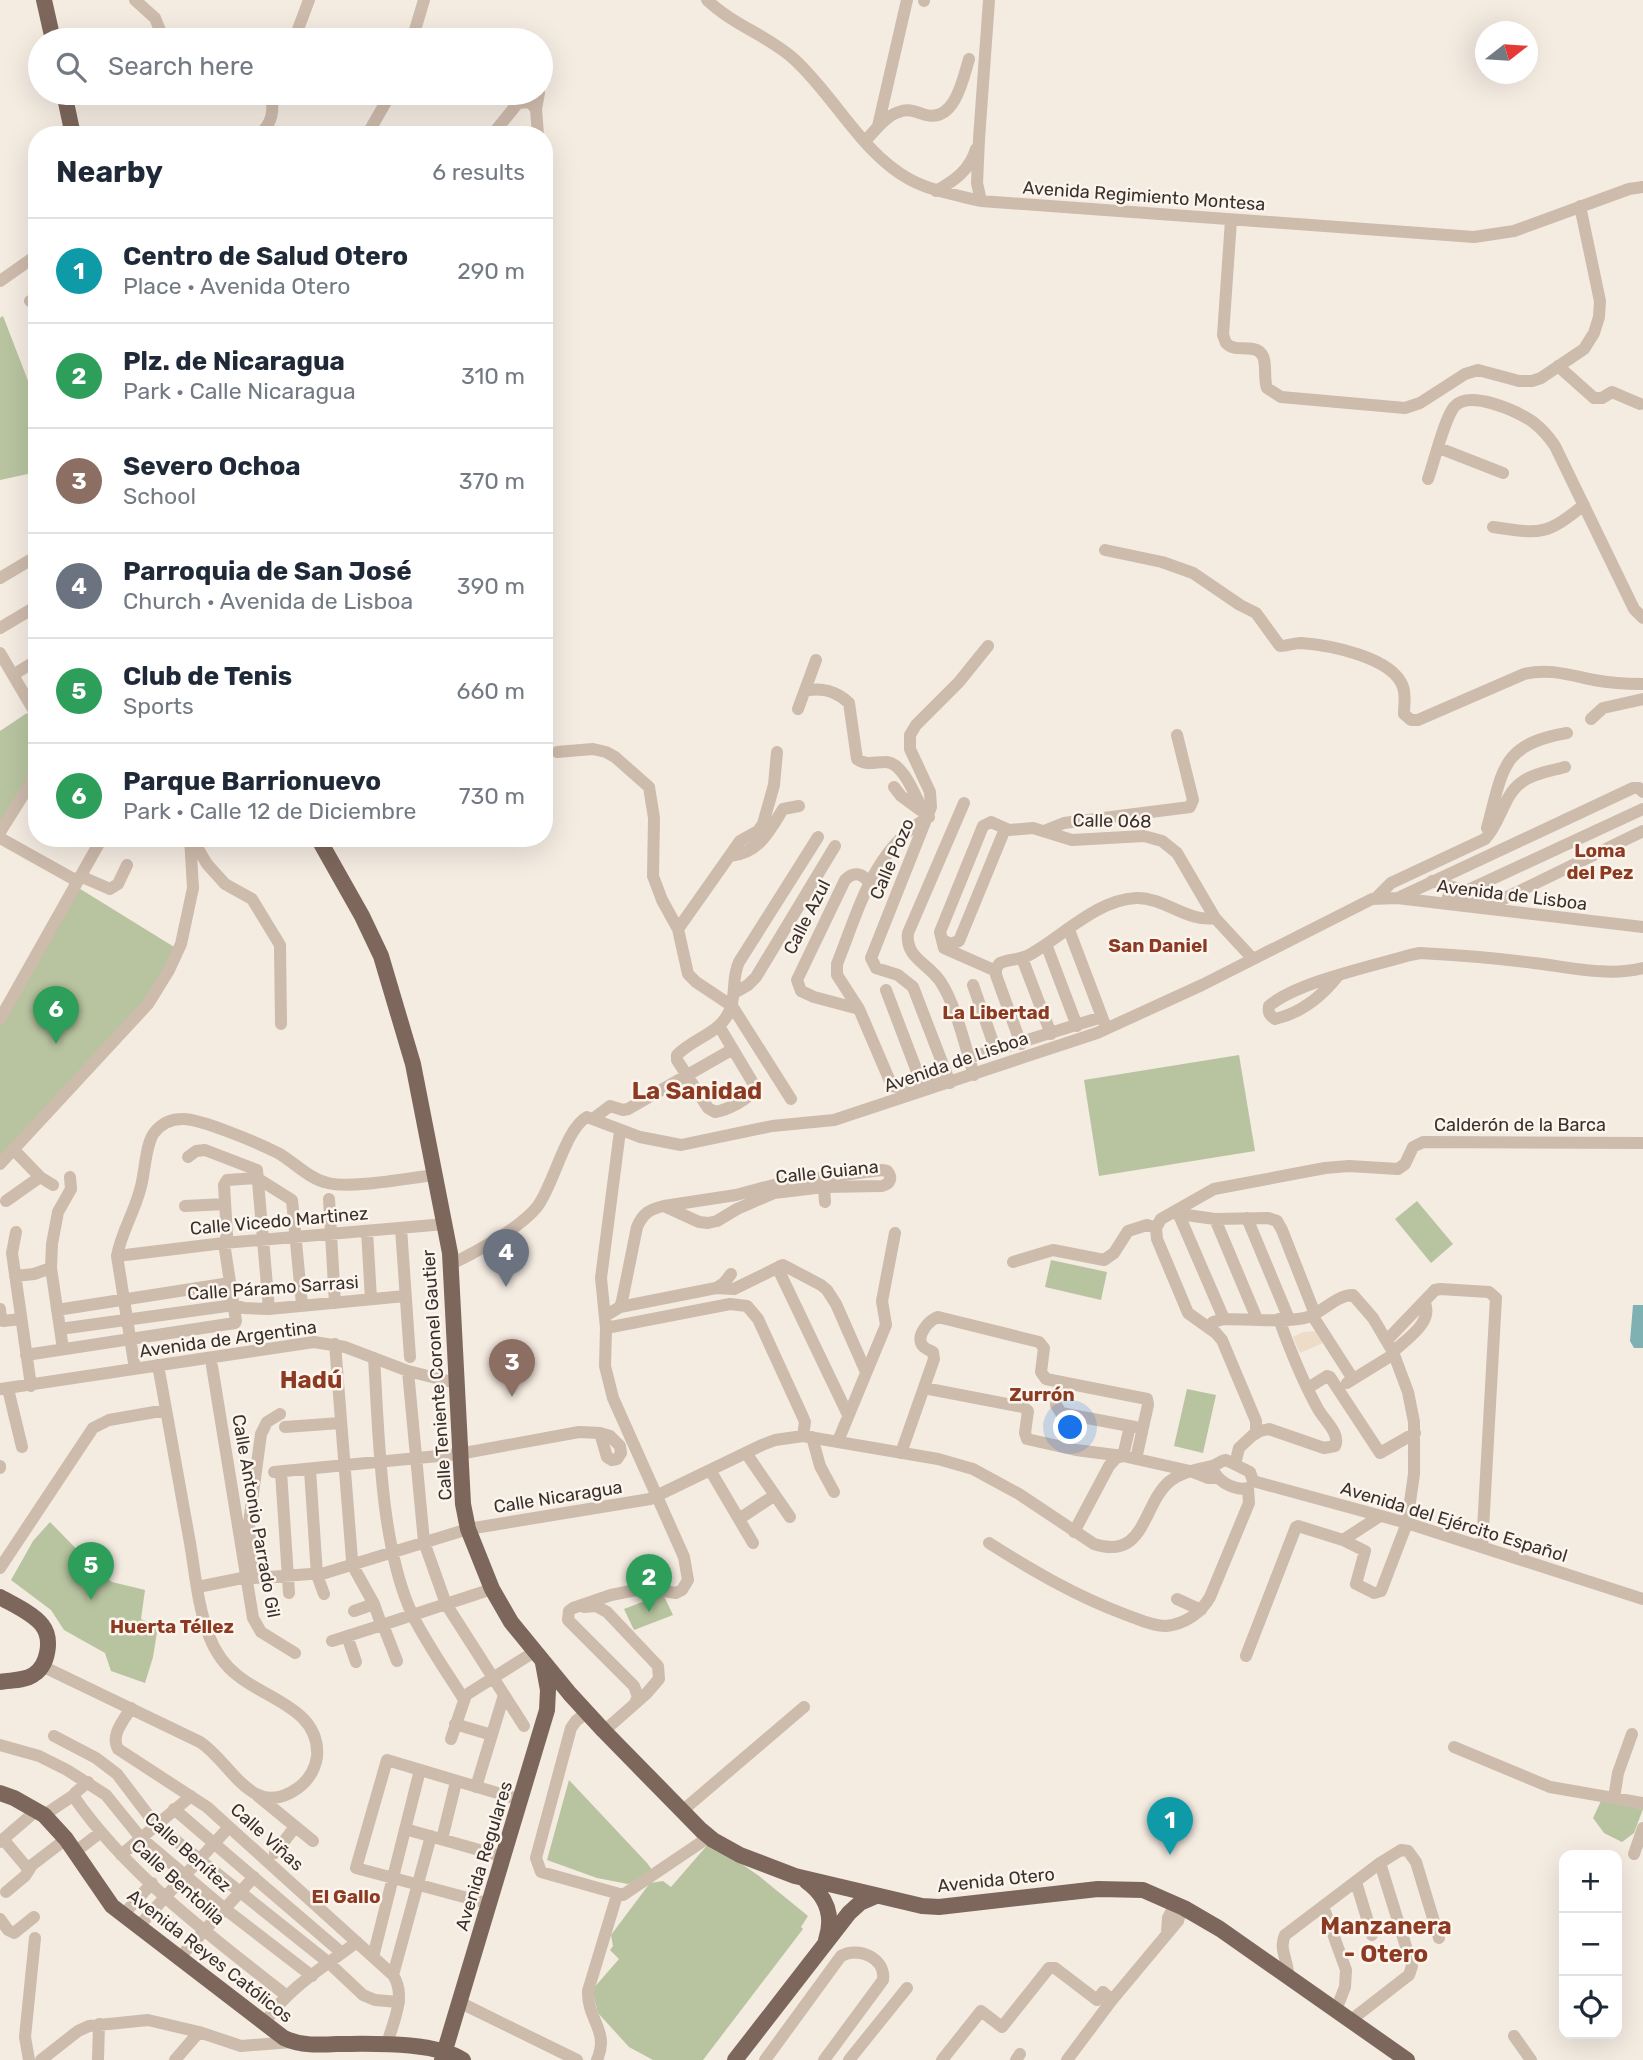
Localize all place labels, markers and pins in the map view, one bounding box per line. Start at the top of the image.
pin: 6 [33,986,79,1044]
pin: 4 [483,1229,529,1287]
pin: 3 [489,1339,535,1397]
pin: 5 [68,1542,114,1600]
pin: 2 [626,1554,672,1612]
pin: 1 [1147,1797,1193,1855]

